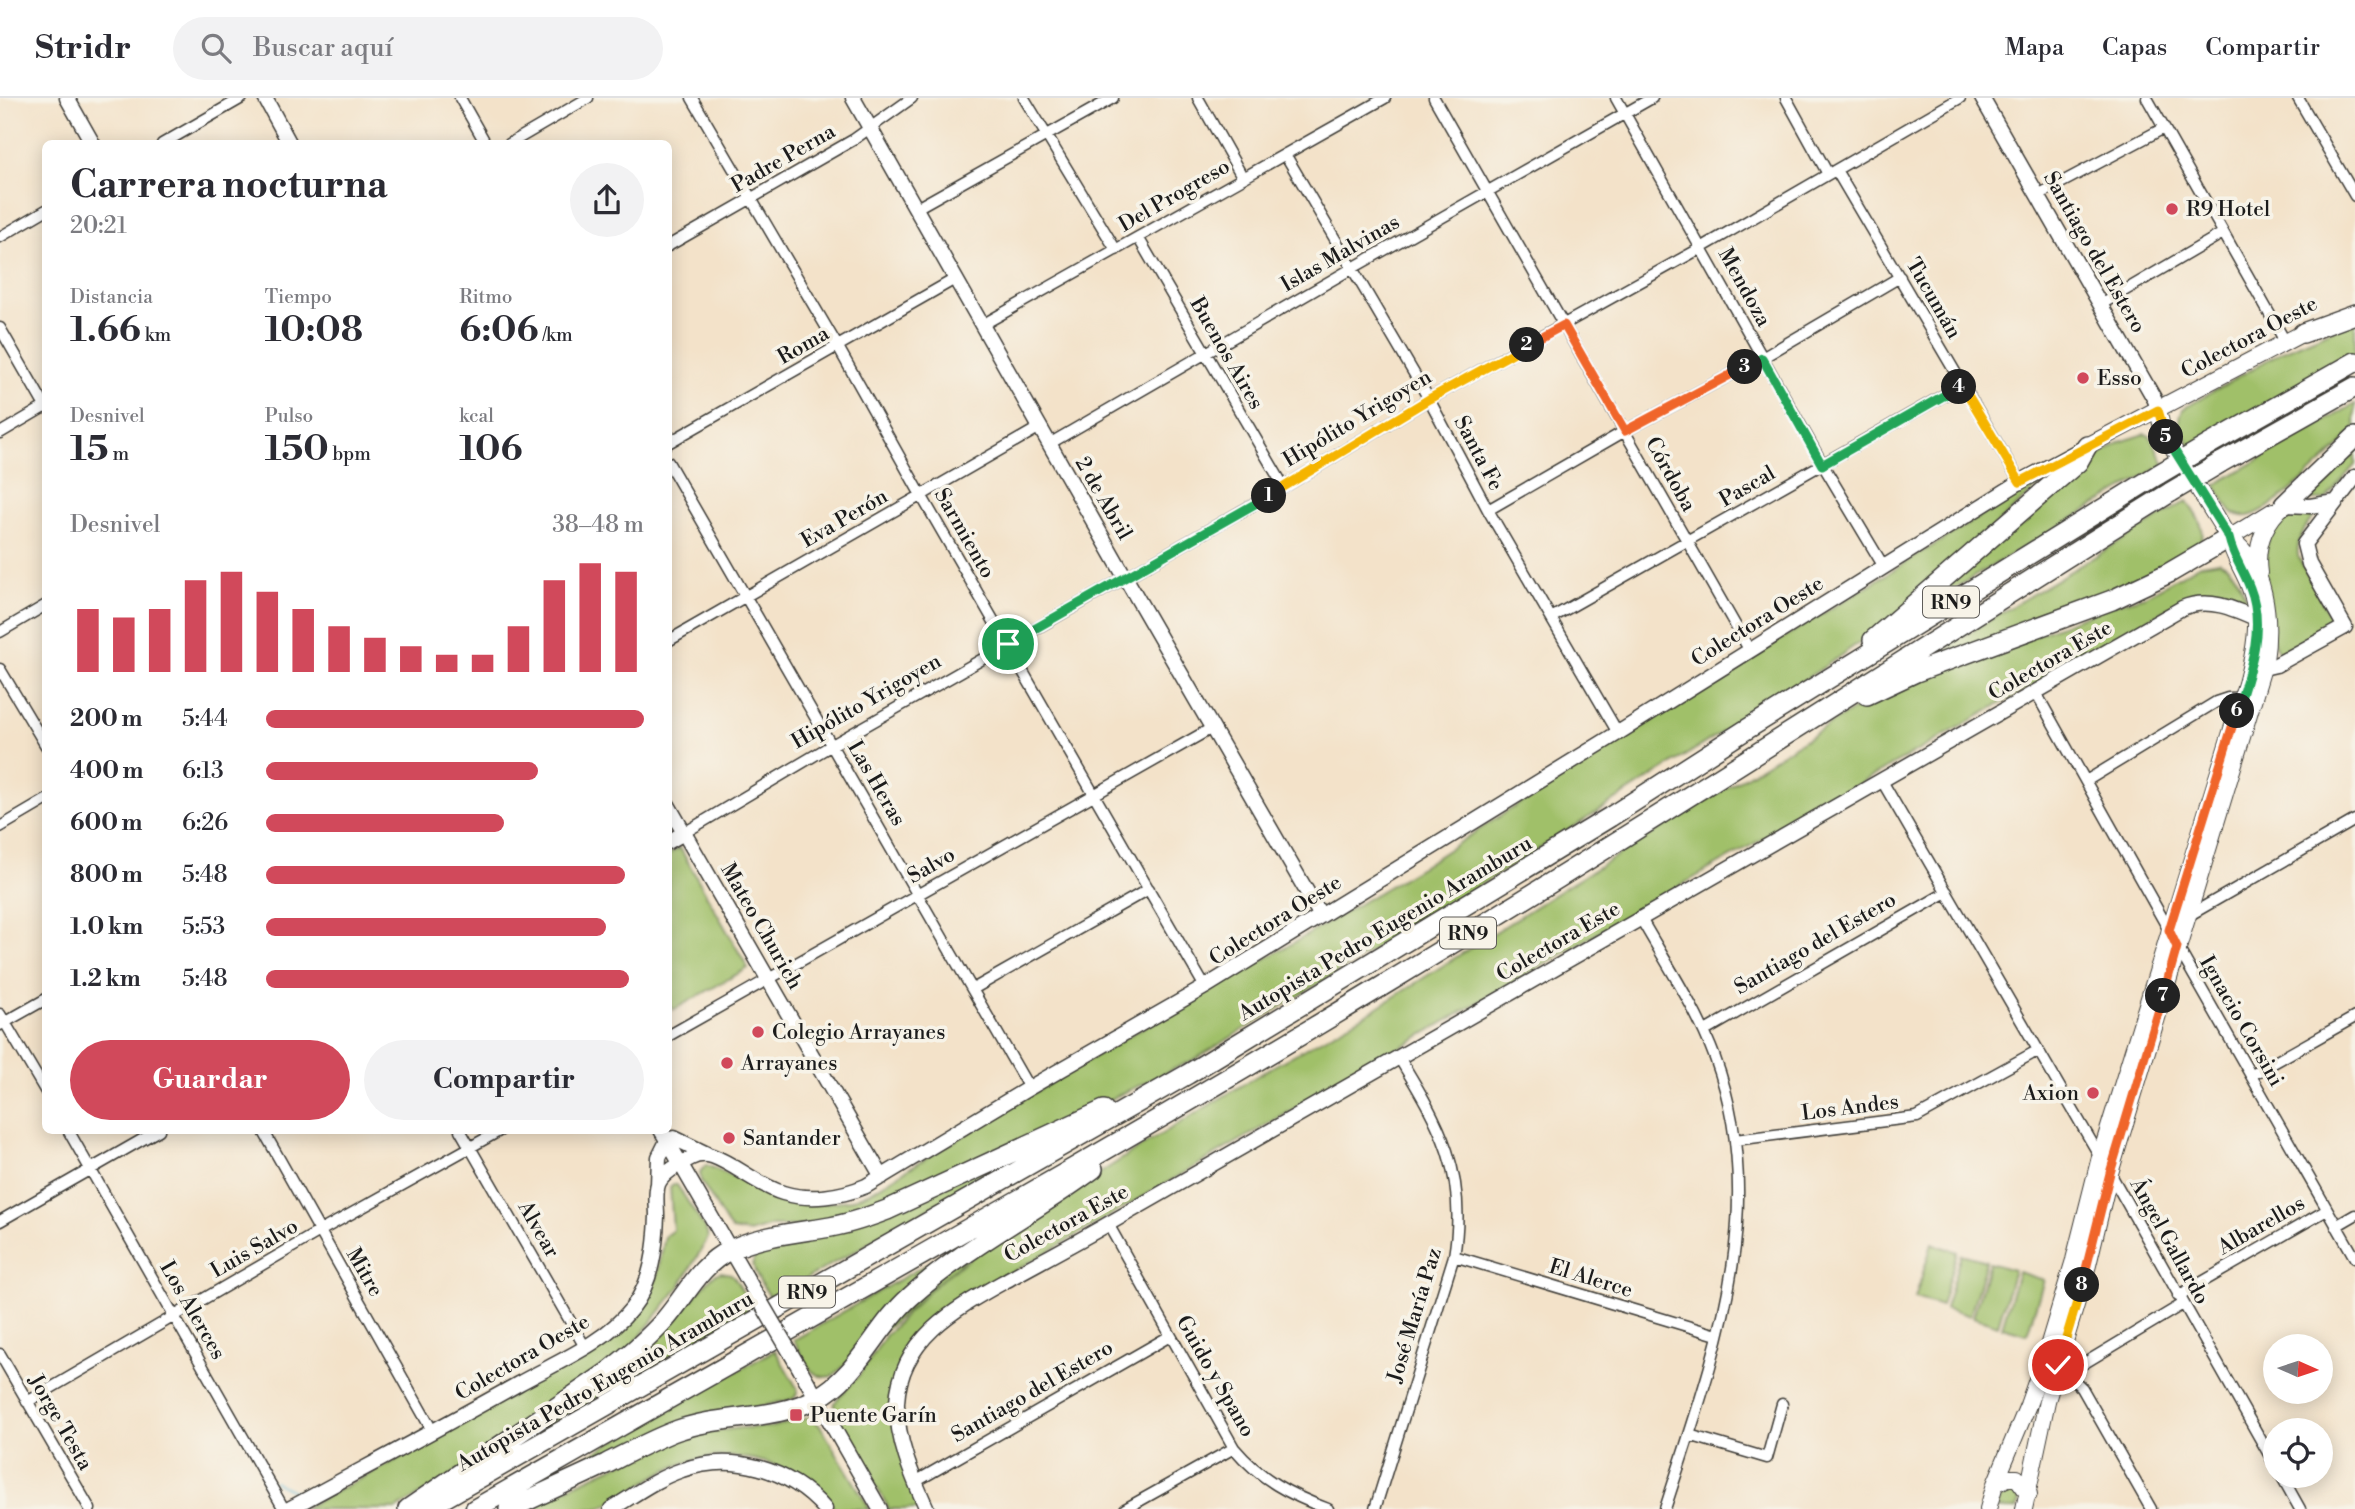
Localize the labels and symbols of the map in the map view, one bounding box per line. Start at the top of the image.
street label: Padre Perna [727,118,840,199]
street label: Del Progreso [1114,154,1235,238]
street label: Santiago del Estero [2037,167,2151,338]
place label: R9 Hotel [2186,197,2270,223]
marker: R9 Hotel [2164,201,2180,217]
street label: Islas Malvinas [1276,209,1405,298]
street label: Mendoza [1712,244,1777,332]
street label: Tucumán [1900,253,1967,344]
street label: Colectora Oeste [2177,291,2322,385]
street label: Buenos Aires [1183,292,1269,414]
street label: Roma [773,321,834,371]
pin: 2 [1510,328,1544,362]
pin: 3 [1728,350,1762,384]
street label: Hipólito Yrigoyen [1279,364,1437,473]
place label: Esso [2097,366,2142,392]
pin: 4 [1941,370,1976,404]
marker: Esso [2075,370,2091,386]
street label: Santa Fe [1448,412,1509,495]
pin: 5 [2148,420,2184,454]
street label: Córdoba [1639,433,1701,517]
street label: 2 de Abril [1069,452,1137,545]
street label: Pascal [1715,460,1780,513]
pin: 1 [1252,478,1286,514]
street label: Eva Perón [796,483,893,554]
street label: Sarmiento [928,484,1000,583]
street label: Colectora Oeste [1687,571,1828,673]
road number: RN9 [1923,587,1979,618]
pin [978,614,1038,674]
street label: Colectora Este [1984,615,2117,707]
street label: Hipólito Yrigoyen [787,648,946,755]
pin: 6 [2220,694,2254,728]
street label: Las Heras [841,736,911,831]
street label: Autopista Pedro Eugenio Aramburu [1233,831,1537,1028]
street label: Salvo [903,842,960,890]
street label: Mateo Churich [715,859,808,995]
street label: Colectora Oeste [1205,870,1346,972]
street label: Santiago del Estero [1730,887,1901,1001]
street label: Colectora Este [1492,896,1625,988]
road number: RN9 [1440,918,1496,948]
street label: Ignacio Corsini [2193,952,2289,1091]
pin: 7 [2146,978,2180,1014]
place label: Colegio Arrayanes [772,1020,945,1046]
marker: Colegio Arrayanes [750,1024,766,1040]
place label: Arrayanes [740,1051,837,1077]
marker: Arrayanes [719,1055,735,1071]
place label: Axion [2022,1081,2079,1107]
marker: Axion [2085,1085,2101,1101]
street label: Los Andes [1800,1089,1900,1127]
place label: Santander [743,1126,841,1152]
marker: Santander [721,1130,737,1146]
street label: Ángel Gallardo [2123,1172,2216,1309]
street label: Colectora Este [1000,1179,1133,1269]
street label: Albarellos [2212,1191,2310,1262]
street label: Alvear [511,1196,565,1263]
street label: Luis Salvo [206,1213,303,1284]
street label: Mitre [340,1243,388,1302]
street label: José María Paz [1382,1245,1448,1387]
street label: El Alerce [1546,1254,1636,1304]
street label: Los Alerces [153,1257,231,1364]
pin: 8 [2064,1268,2100,1302]
road number: RN9 [779,1276,835,1308]
street label: Autopista Pedro Eugenio Aramburu [452,1286,758,1478]
street label: Colectora Oeste [451,1309,594,1407]
street label: Guido y Spano [1170,1311,1260,1442]
north arrow [2263,1334,2333,1404]
street label: Santiago del Estero [947,1335,1118,1449]
pin [2028,1335,2088,1395]
street label: Jorge Testa [22,1369,98,1475]
place label: Puente Garín [810,1403,937,1429]
marker: Puente Garín [788,1407,804,1423]

